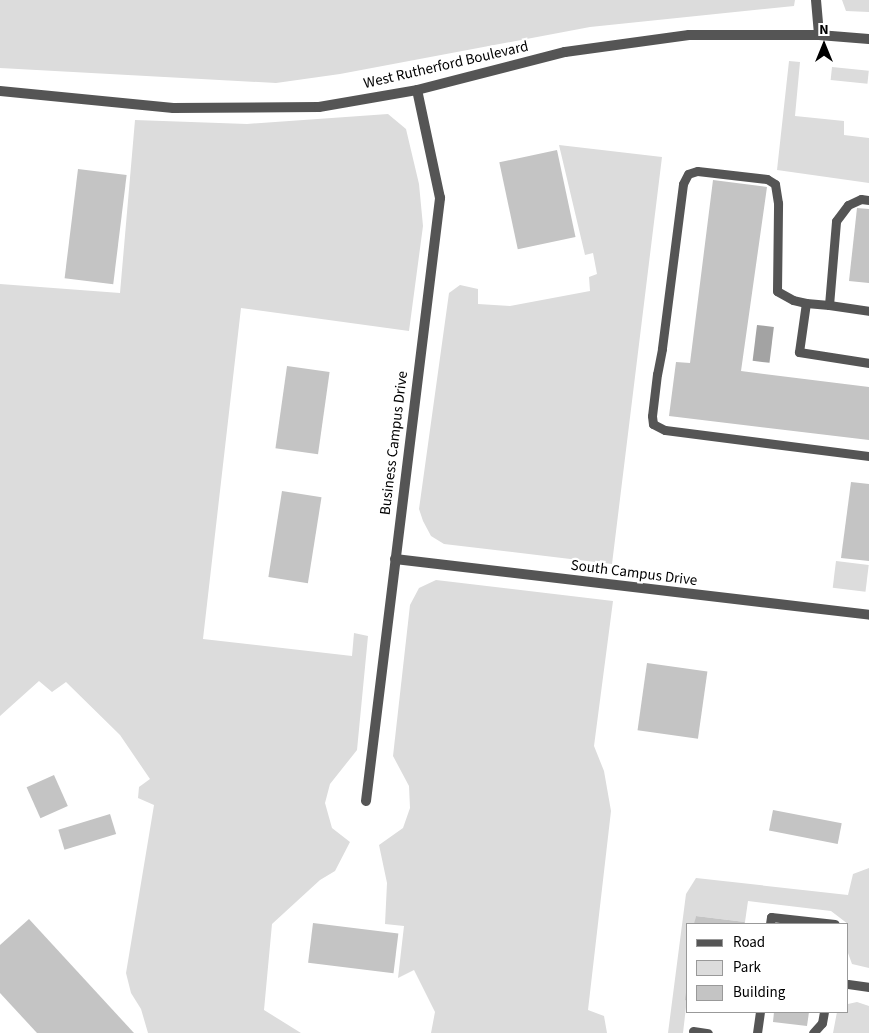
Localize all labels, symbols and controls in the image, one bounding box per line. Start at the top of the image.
north arrow [799,20,849,70]
text: N [819,20,829,40]
street label: West Rutherford Boulevard [362,37,530,93]
street label: Business Campus Drive [376,370,412,516]
street label: South Campus Drive [570,556,698,590]
legend [686,923,849,1013]
text: Road [733,932,765,953]
text: Park [733,957,761,978]
text: Building [733,982,785,1003]

